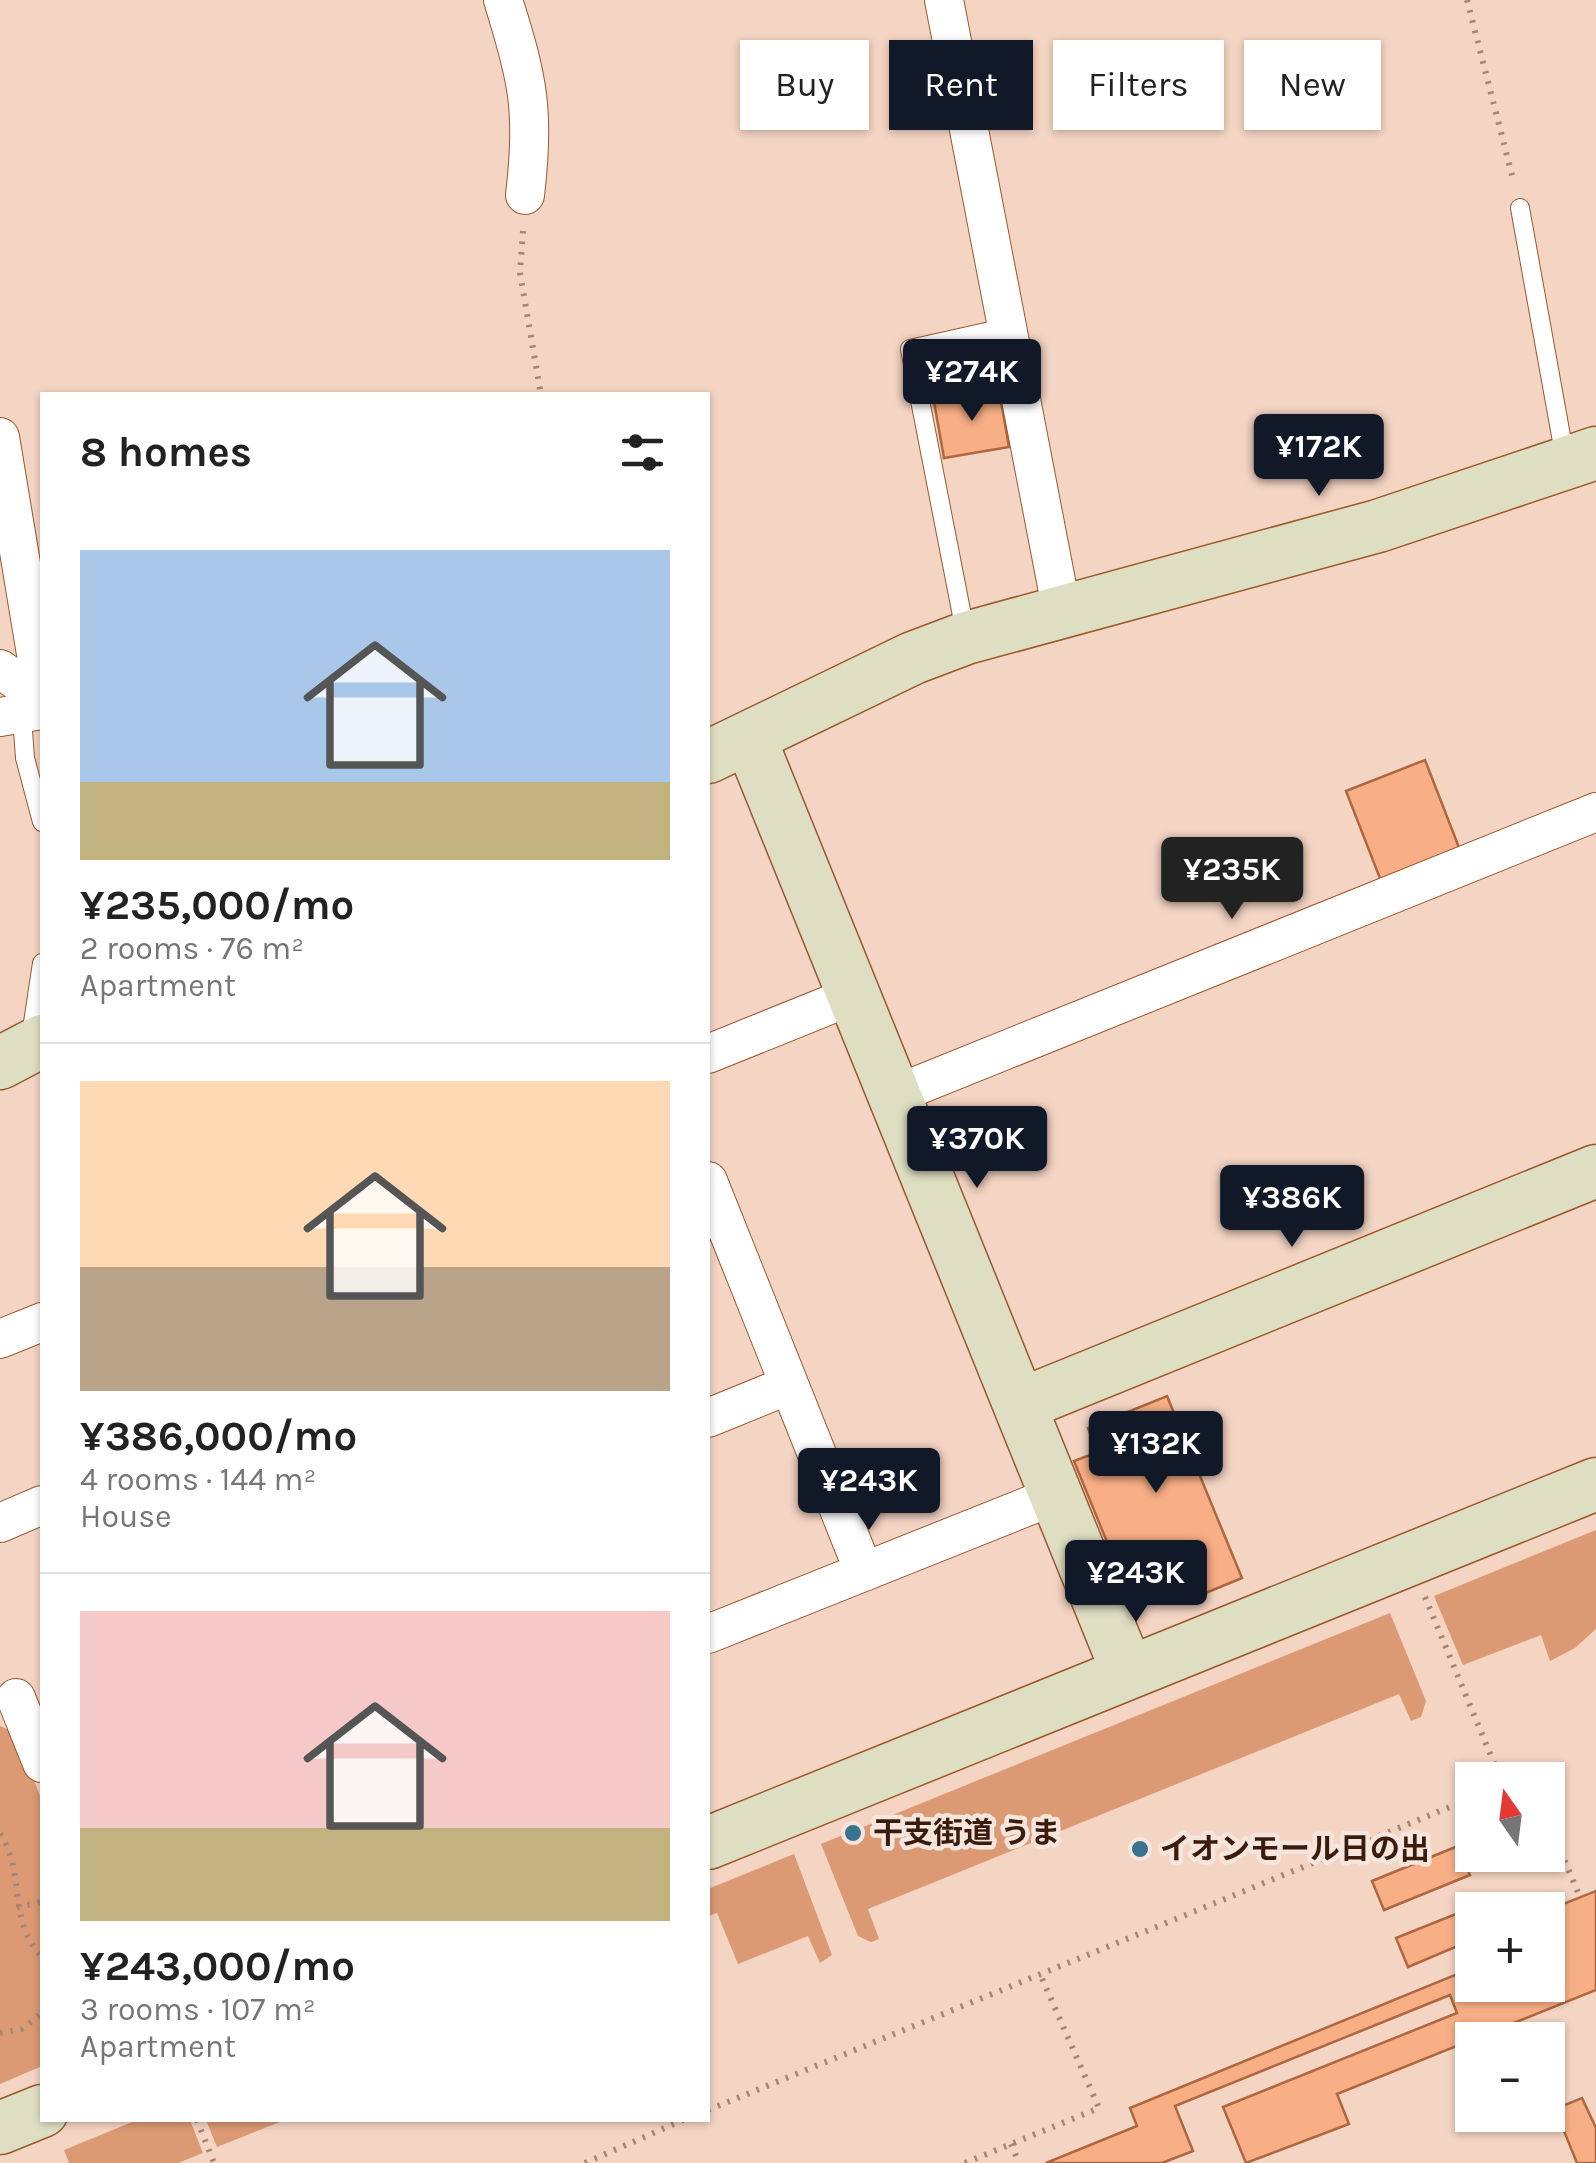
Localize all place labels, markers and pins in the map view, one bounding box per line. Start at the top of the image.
pin: ¥274K [902,339,1042,424]
pin: ¥172K [1249,414,1389,499]
pin: ¥235K [1162,837,1302,922]
pin: ¥370K [907,1106,1047,1191]
pin: ¥386K [1222,1165,1362,1250]
pin: ¥132K [1086,1411,1226,1496]
pin: ¥243K [799,1448,939,1533]
pin: ¥243K [1066,1540,1206,1625]
place label: 干支街道 うま [873,1815,1061,1851]
marker: 干支街道 うま [842,1822,864,1844]
place label: イオンモール日の出 [1160,1831,1430,1867]
marker: イオンモール日の出 [1129,1838,1151,1860]

